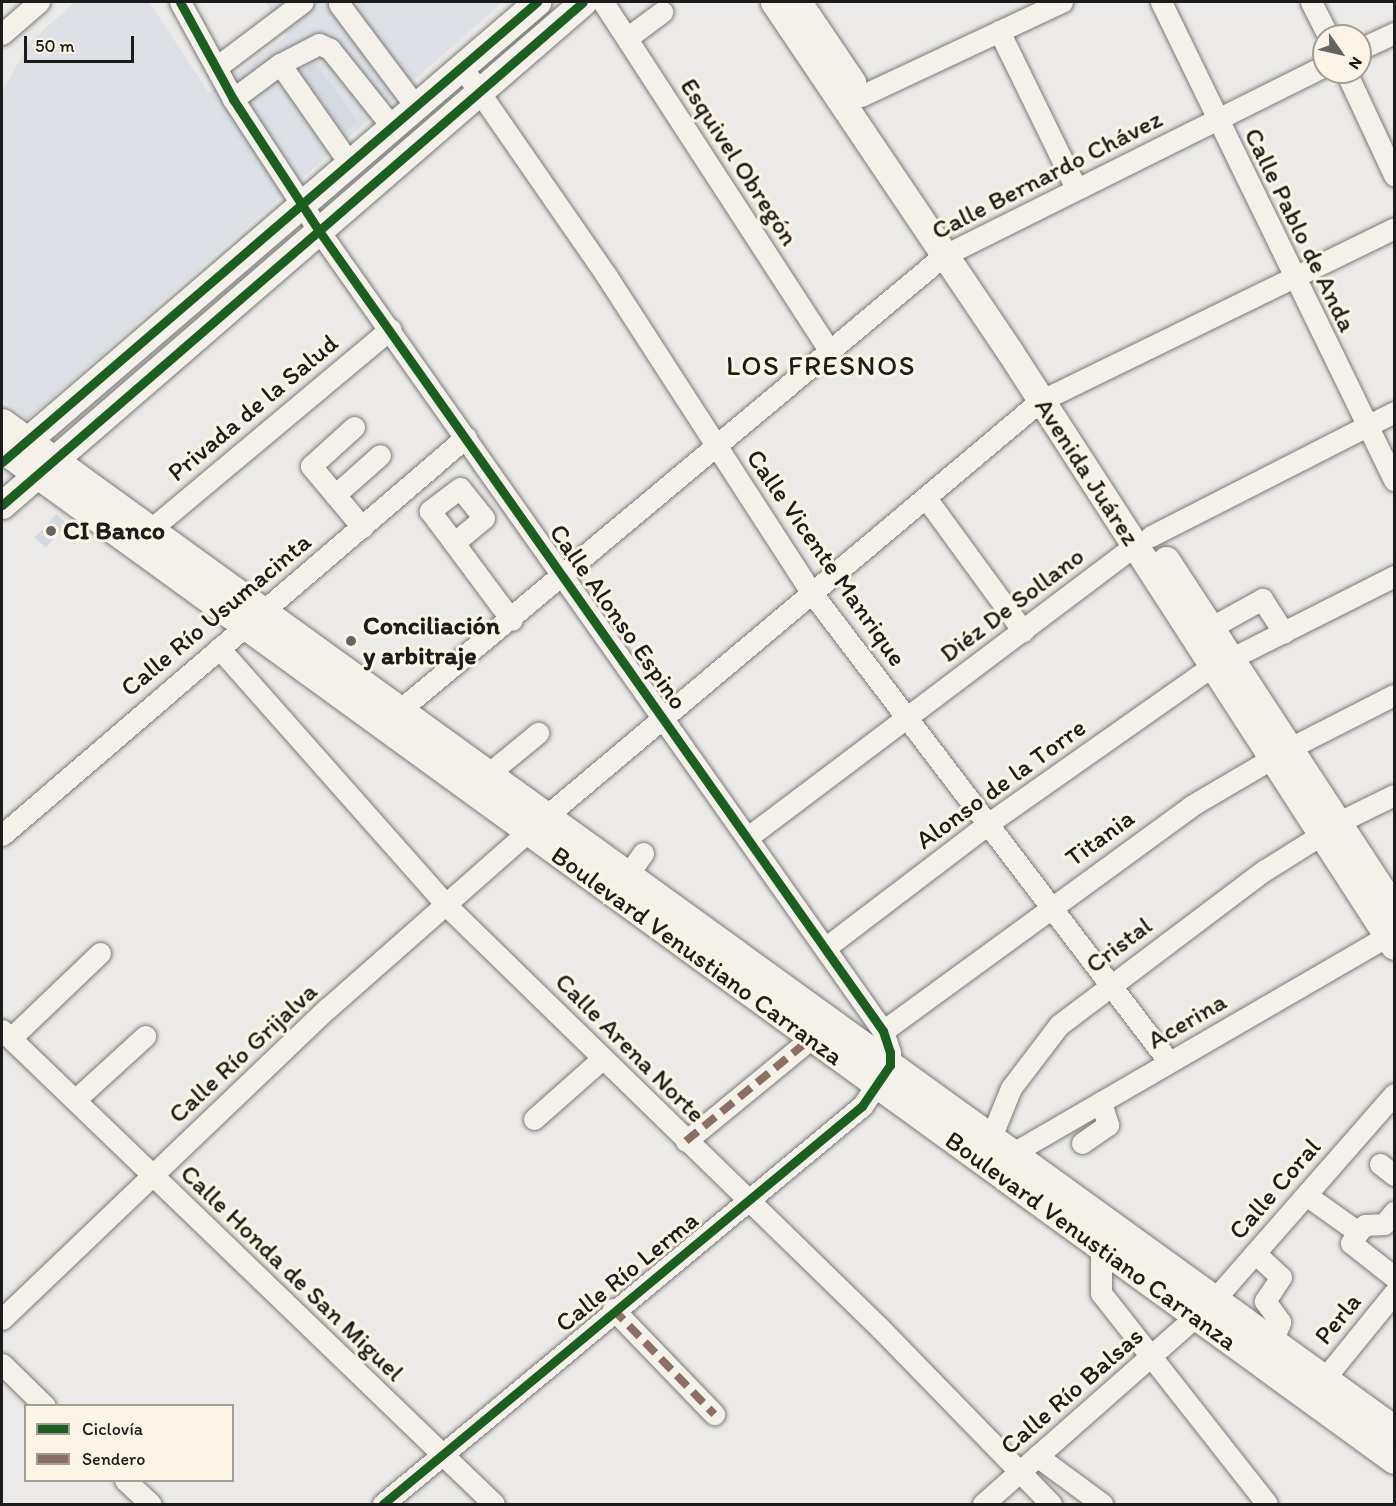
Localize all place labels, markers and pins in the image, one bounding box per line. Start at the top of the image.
place label: CI Banco [63,515,165,547]
marker: CI Banco [44,524,58,538]
place label: Conciliación y arbitraje [363,610,500,672]
marker: Conciliación y arbitraje [344,634,358,648]

